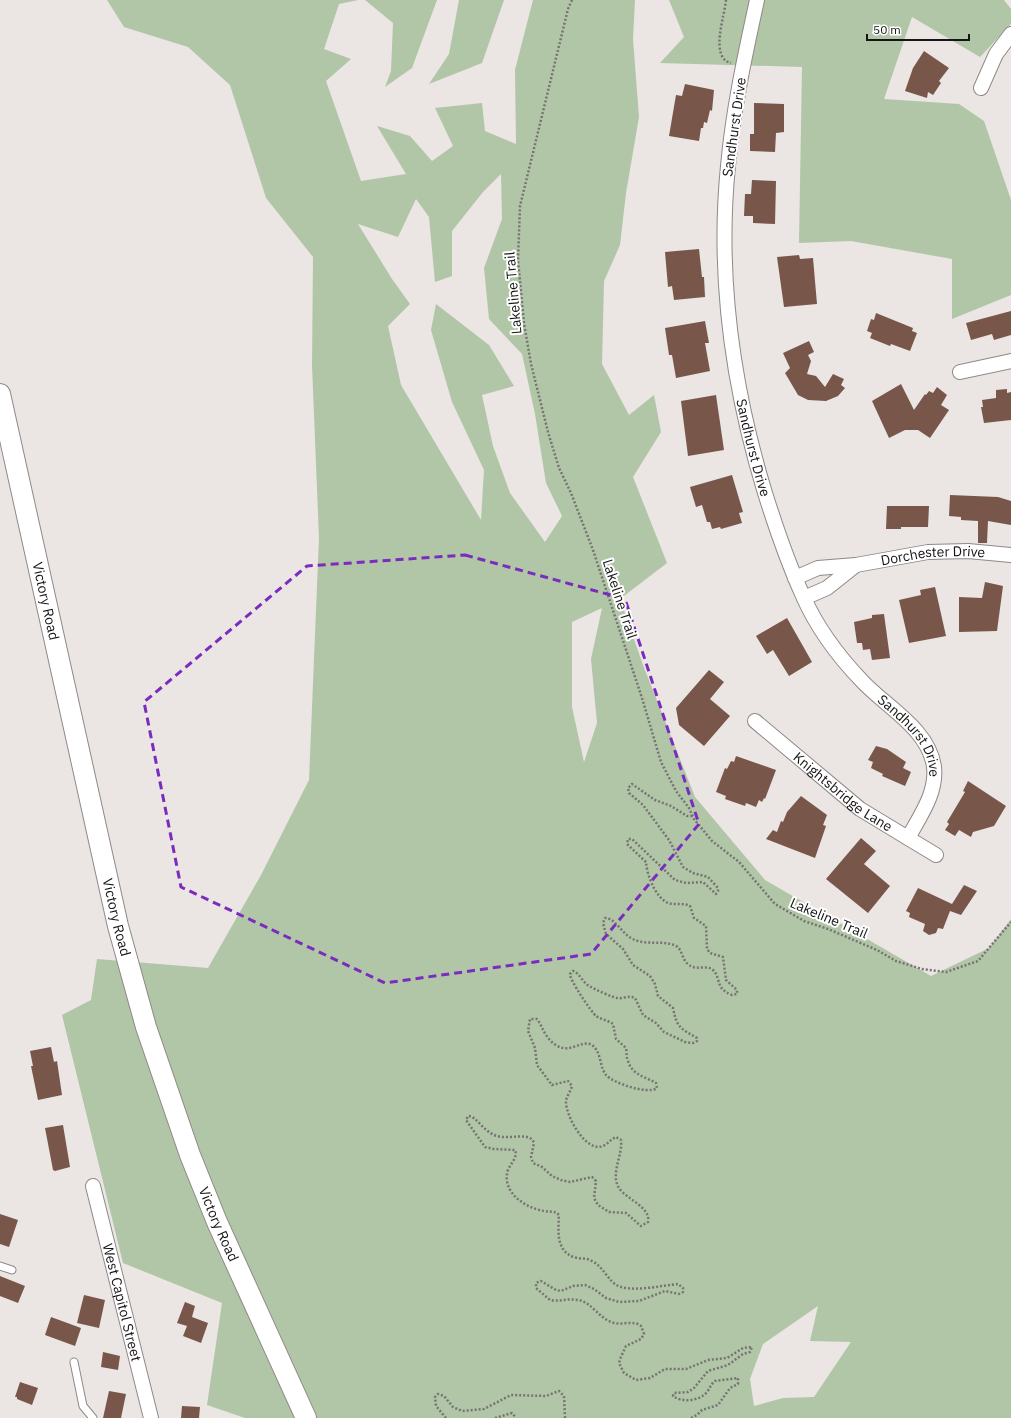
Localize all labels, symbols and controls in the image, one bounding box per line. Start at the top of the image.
scale bar [867,16,969,42]
text: 50 m [873,22,901,37]
street label: Sandhurst Drive [718,76,750,178]
street label: Lakeline Trail [500,251,526,335]
street label: Sandhurst Drive [732,397,775,499]
street label: Dorchester Drive [879,542,986,569]
street label: Lakeline Trail [599,557,641,641]
street label: Victory Road [29,560,63,642]
street label: Sandhurst Drive [874,691,943,777]
street label: Knightsbridge Lane [790,748,896,836]
street label: Victory Road [99,876,135,958]
street label: Lakeline Trail [787,894,871,943]
street label: Victory Road [195,1184,243,1264]
street label: West Capitol Street [99,1242,146,1363]

